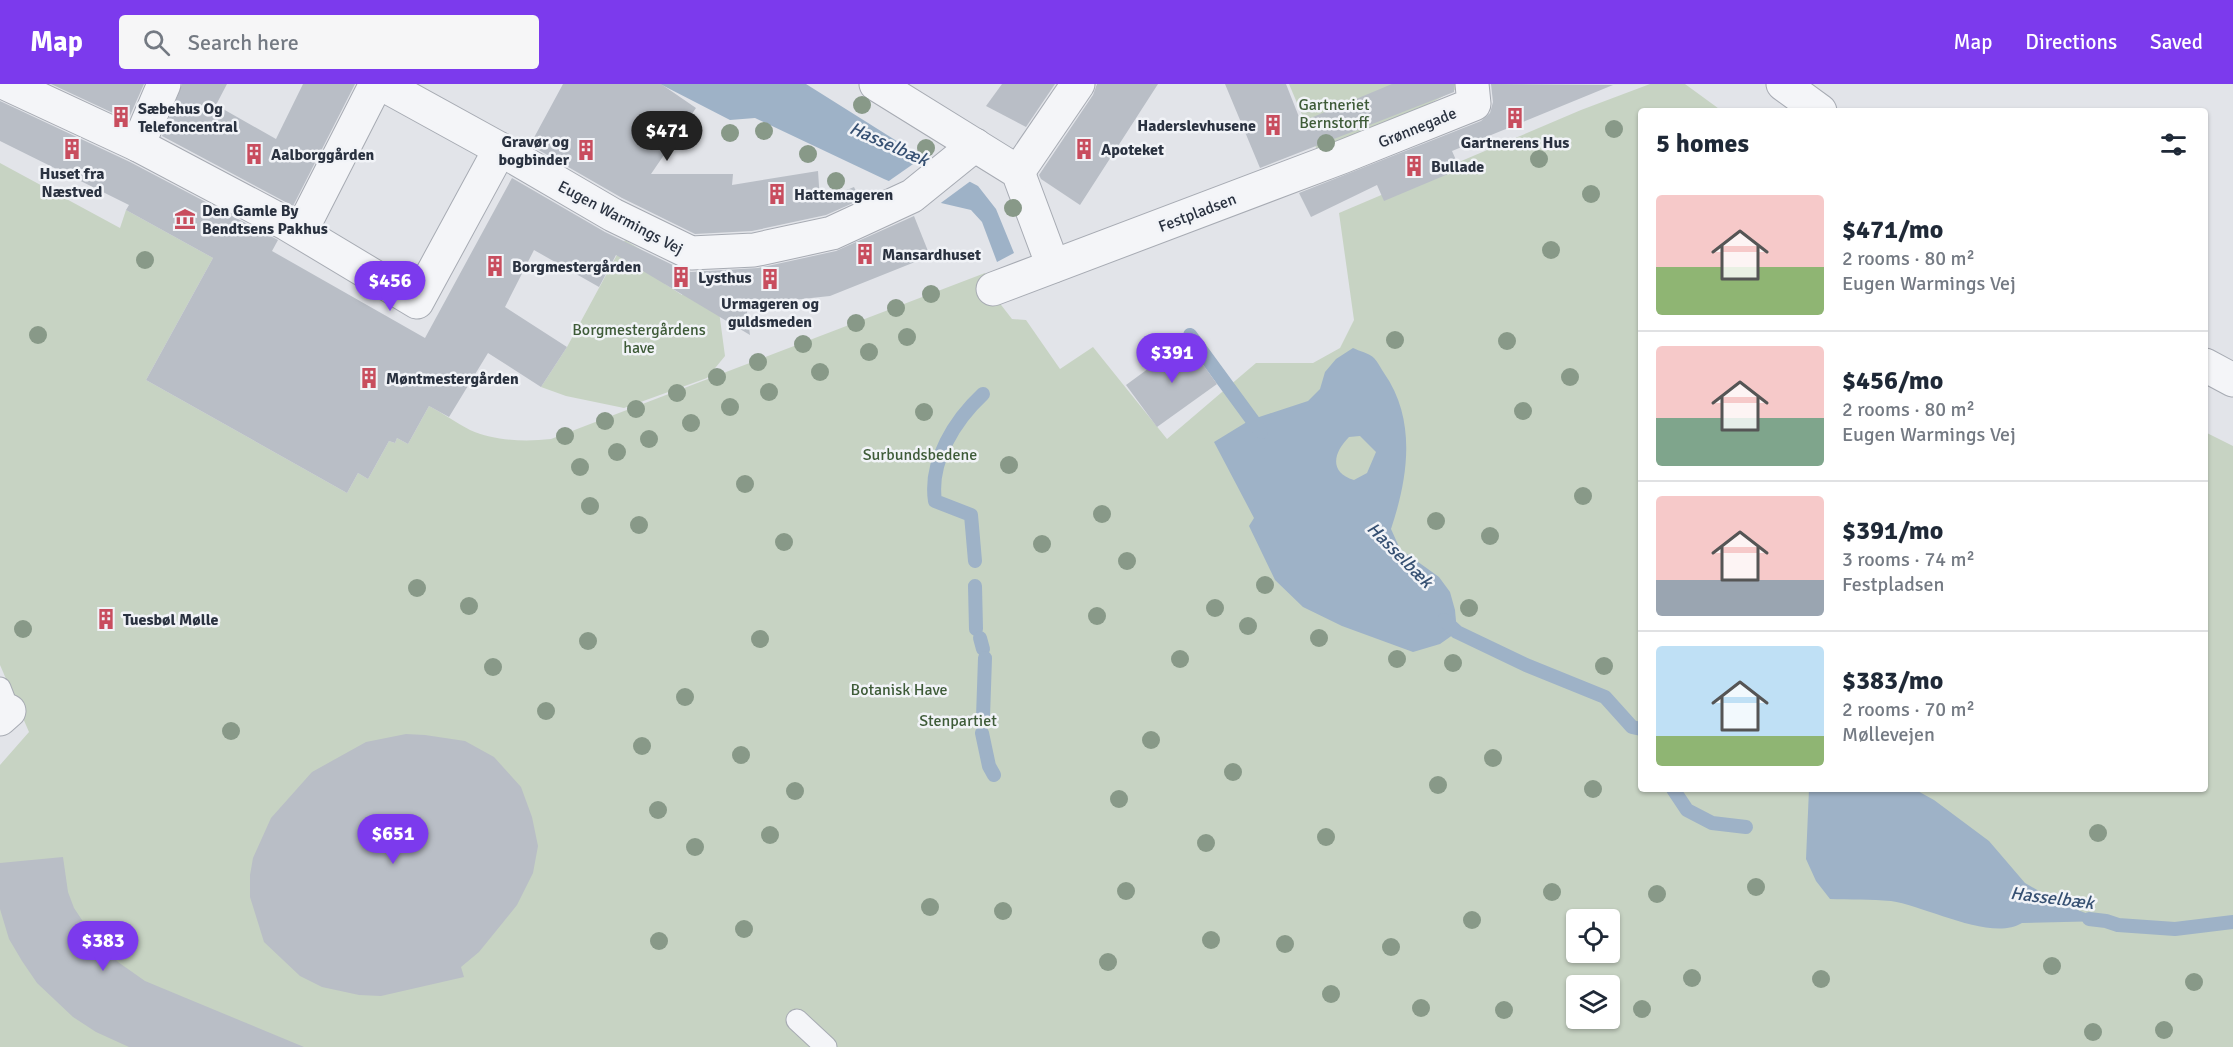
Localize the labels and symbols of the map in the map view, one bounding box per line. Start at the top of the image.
park label: Gartneriet Bernstorff [1298,95,1370,133]
place label: Sæbehus Og Telefoncentral [138,99,238,137]
street label: Grønnegade [1375,103,1459,153]
building icon: Sæbehus Og Telefoncentral [109,105,133,129]
building icon: Gartnerens Hus [1503,106,1527,130]
pin: $471 [631,111,703,162]
building icon: Haderslevhusene [1261,113,1285,137]
place label: Haderslevhusene [1137,116,1256,136]
water label: Hasselbæk [846,117,934,172]
place label: Gravør og bogbinder [499,132,570,170]
place label: Gartnerens Hus [1461,133,1569,153]
building icon: Huset fra Næstved [60,137,84,161]
building icon: Apoteket [1072,137,1096,161]
building icon: Gravør og bogbinder [574,138,598,162]
place label: Apoteket [1101,140,1164,160]
building icon: Aalborggården [242,142,266,166]
place label: Aalborggården [271,145,375,165]
building icon: Bullade [1402,154,1426,178]
place label: Bullade [1431,157,1484,177]
place label: Huset fra Næstved [40,164,104,202]
street label: Eugen Warmings Vej [554,176,687,259]
building icon: Hattemageren [765,182,789,206]
place label: Hattemageren [794,185,894,205]
street label: Festpladsen [1156,189,1239,237]
place label: Den Gamle By Bendtsens Pakhus [202,201,328,239]
museum icon: Den Gamle By Bendtsens Pakhus [173,207,197,231]
building icon: Mansardhuset [853,242,877,266]
place label: Mansardhuset [882,245,981,265]
building icon: Borgmestergården [483,254,507,278]
place label: Borgmestergården [512,257,641,277]
pin: $456 [354,261,426,312]
building icon: Lysthus [669,265,693,289]
building icon: Urmageren og guldsmeden [758,267,782,291]
place label: Lysthus [698,268,752,288]
place label: Urmageren og guldsmeden [721,294,819,332]
park label: Borgmestergårdens have [572,320,706,358]
pin: $391 [1136,333,1208,384]
building icon: Møntmestergården [357,366,381,390]
place label: Møntmestergården [386,369,519,389]
park label: Surbundsbedene [863,445,977,465]
water label: Hasselbæk [1363,518,1439,594]
building icon: Tuesbøl Mølle [94,607,118,631]
place label: Tuesbøl Mølle [123,610,218,630]
park label: Botanisk Have [851,680,947,700]
park label: Stenpartiet [919,711,997,731]
pin: $651 [357,814,429,865]
water label: Hasselbæk [2009,882,2097,914]
pin: $383 [67,921,139,972]

